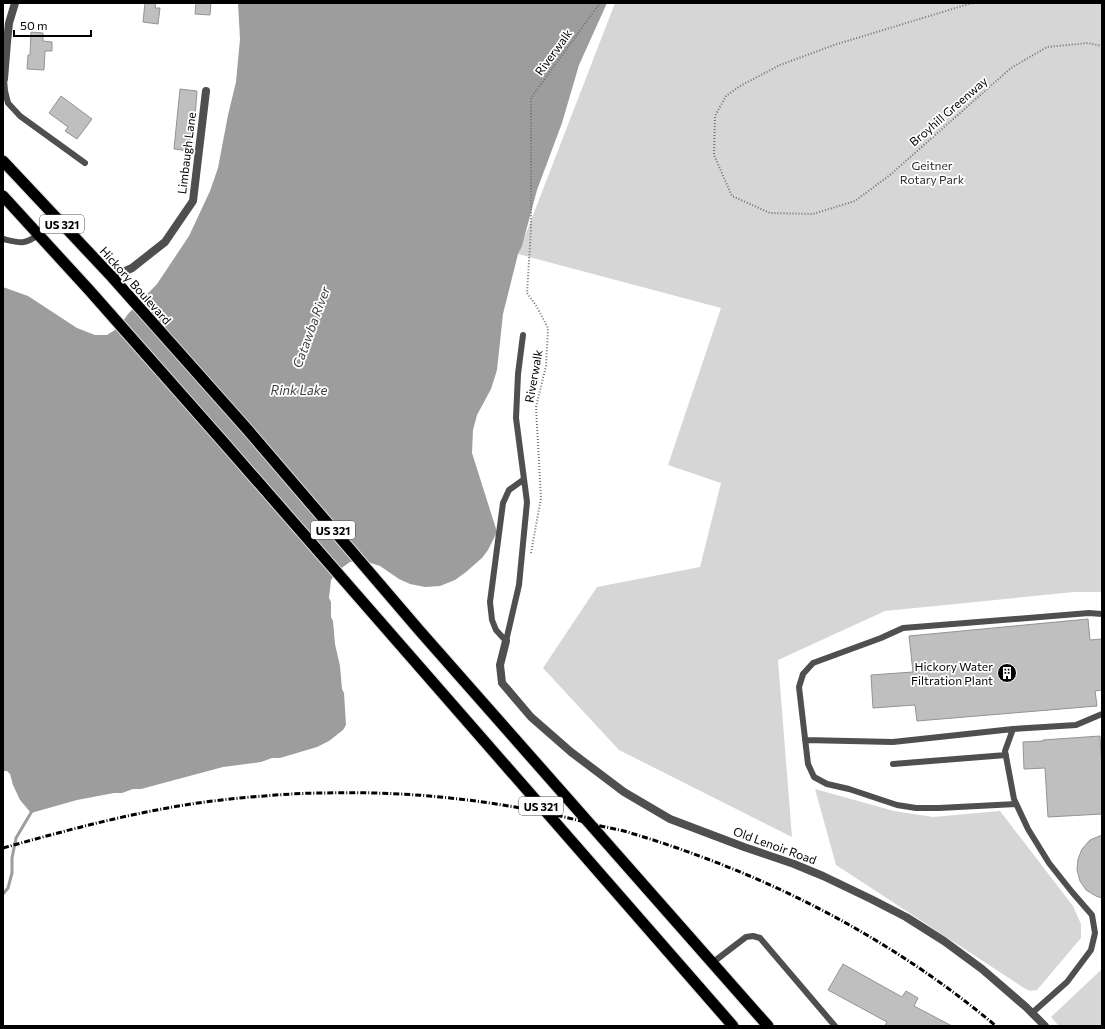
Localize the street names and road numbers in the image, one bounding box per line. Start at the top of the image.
street label: Riverwalk [532,26,575,78]
street label: Broyhill Greenway [906,73,990,149]
street label: Limbaugh Lane [174,111,198,195]
road number: US 321 [40,215,84,233]
street label: Hickory Boulevard [98,243,174,327]
street label: Riverwalk [521,348,545,404]
road number: US 321 [311,521,355,539]
road number: US 321 [519,797,563,815]
street label: Old Lenoir Road [731,823,819,867]

